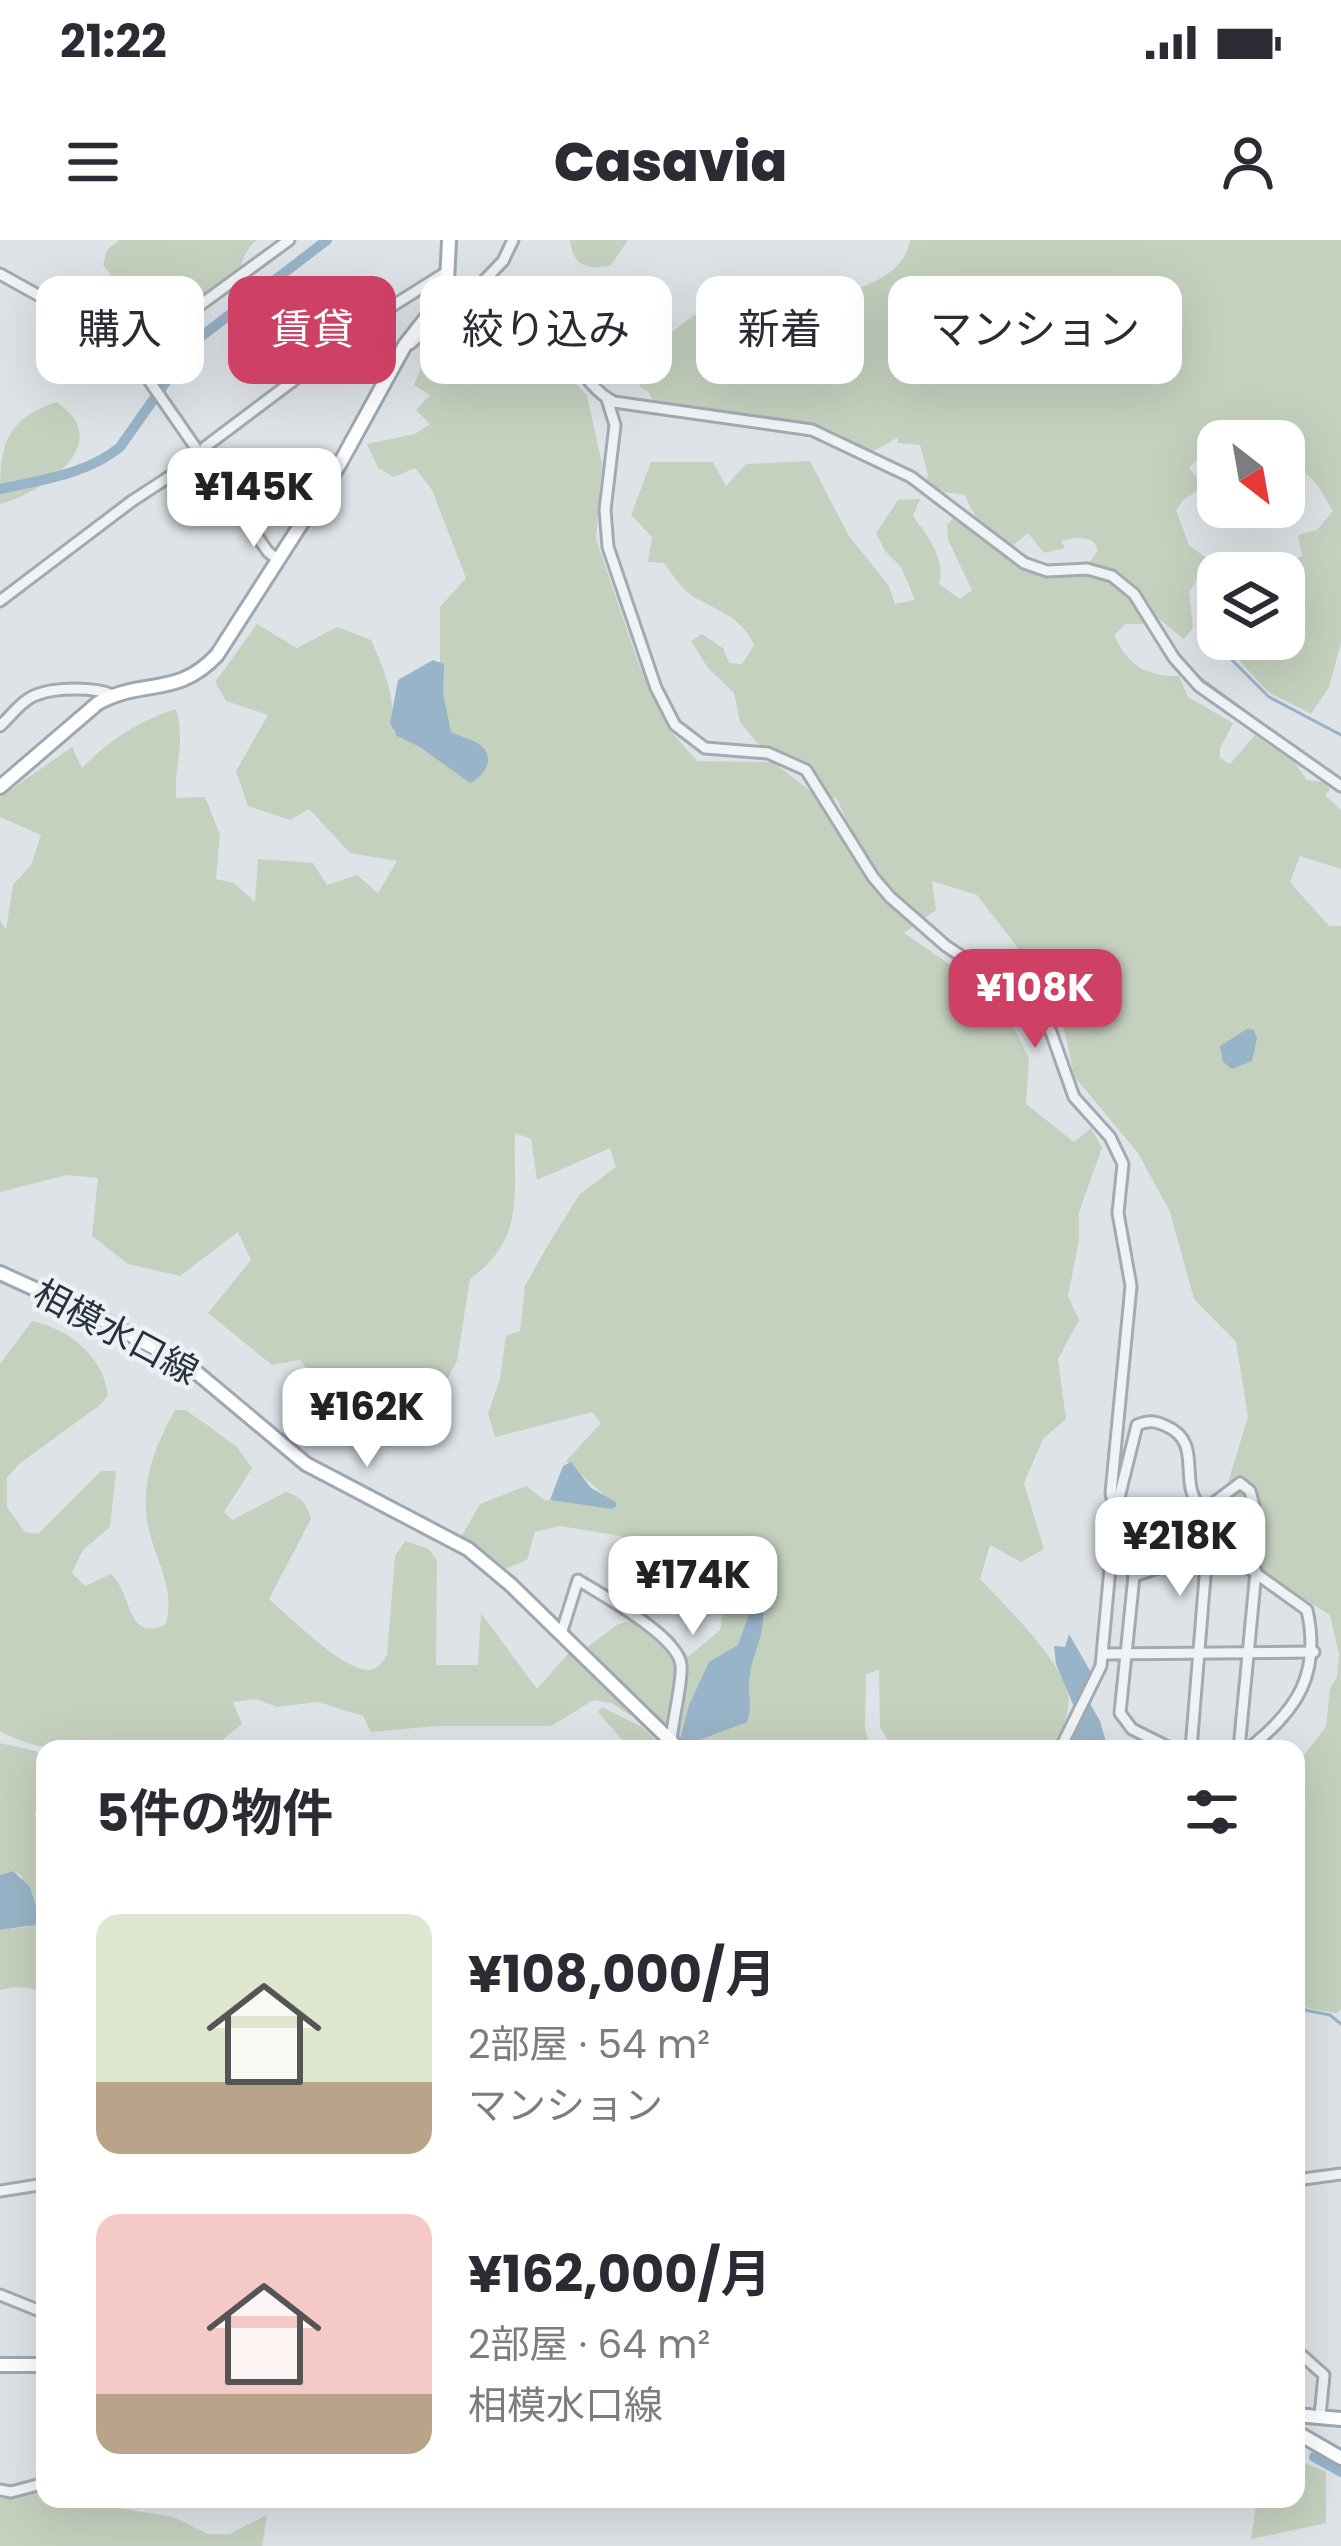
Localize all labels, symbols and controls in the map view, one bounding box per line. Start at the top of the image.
text: 21:22 [60,10,167,73]
text: Casavia [554,124,787,200]
icon: menu [60,129,126,195]
icon: person [1215,129,1281,195]
chip: 購入 [36,276,204,384]
chip: 賃貸 [228,276,396,384]
chip: 絞り込み [420,276,672,384]
chip: 新着 [696,276,864,384]
chip: マンション [888,276,1182,384]
north arrow [1197,420,1305,528]
map controls [1197,420,1305,660]
pin: ¥145K [170,448,338,550]
text: ¥145K [194,459,314,514]
button: layers [1197,552,1305,660]
pin: ¥108K [951,949,1119,1051]
text: ¥108K [976,960,1094,1015]
street label: 相模水口線 [25,1267,207,1397]
pin: ¥162K [283,1368,451,1470]
text: ¥162K [309,1379,425,1434]
pin: ¥218K [1096,1497,1264,1599]
text: ¥218K [1122,1508,1238,1563]
pin: ¥174K [609,1536,777,1638]
text: ¥174K [635,1547,751,1602]
text: 5件の物件 [96,1777,333,1849]
icon: filters [1179,1779,1245,1845]
text: ¥108,000/月 [468,1938,776,2010]
icon: home [192,1962,336,2106]
text: 2部屋 · 54 m² [468,2017,710,2072]
text: マンション [468,2078,663,2133]
text: ¥162,000/月 [468,2238,772,2310]
icon: home [192,2262,336,2406]
text: 2部屋 · 64 m² [468,2317,710,2372]
text: 相模水口線 [468,2378,663,2433]

